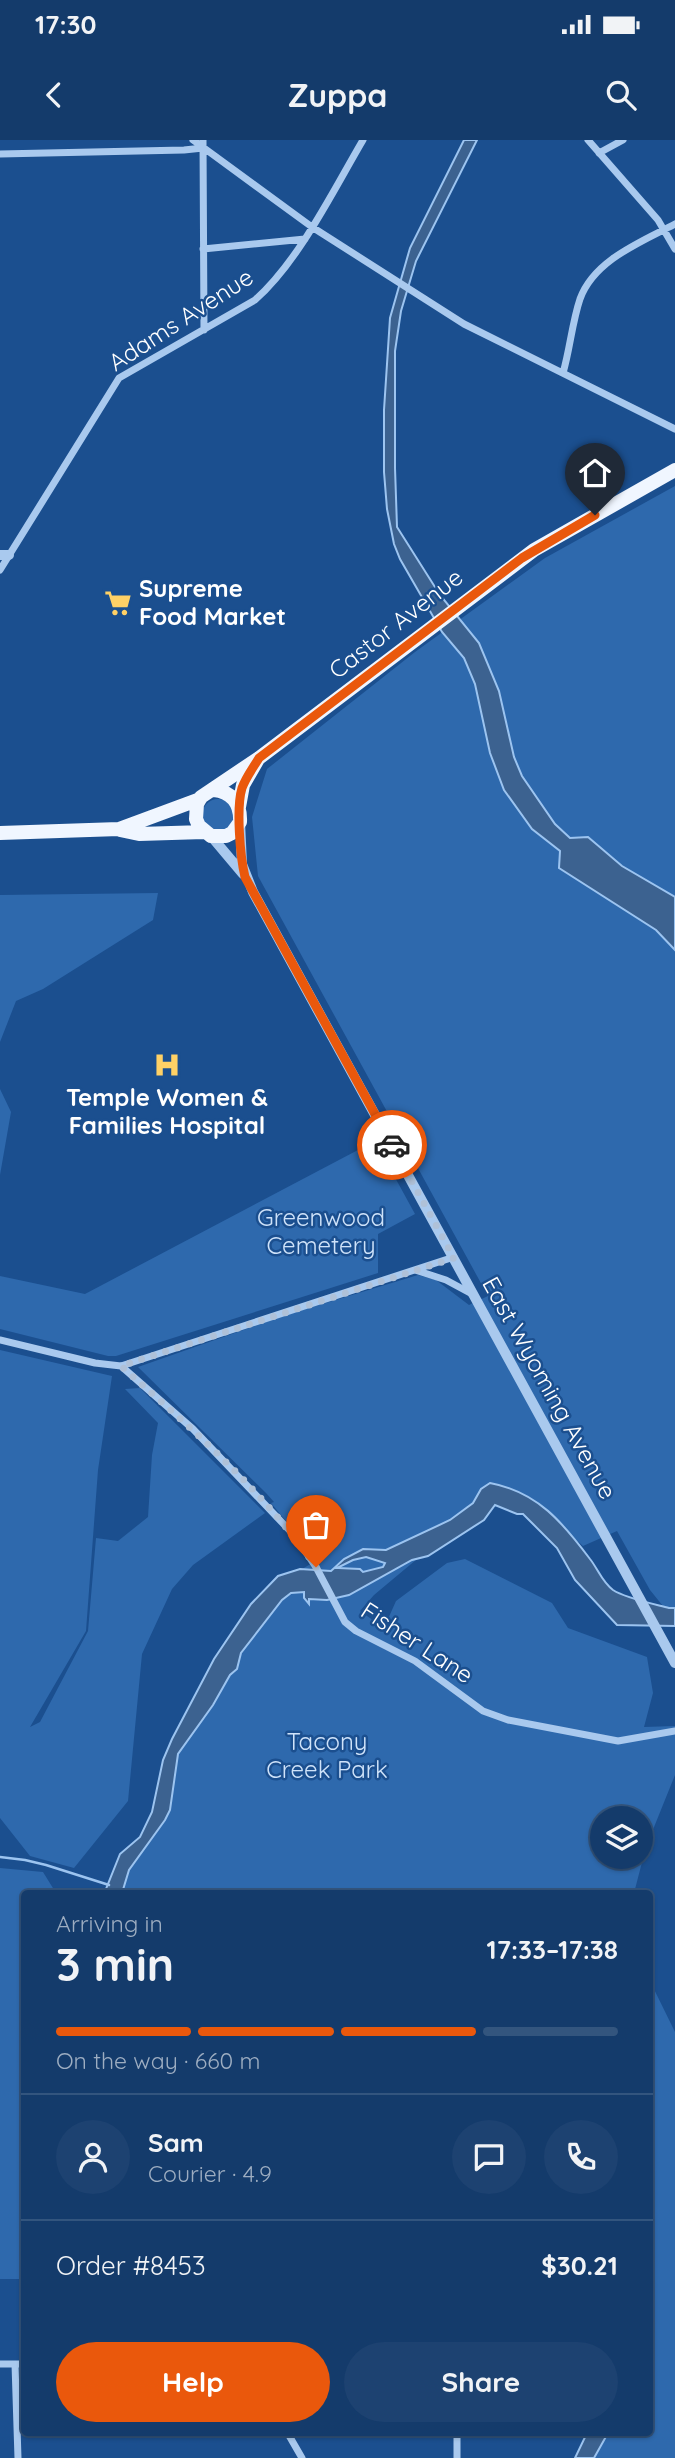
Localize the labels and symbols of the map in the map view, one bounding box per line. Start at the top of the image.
street label: Adams Avenue [103,261,258,377]
pin [565,443,625,515]
street label: Castor Avenue [322,562,468,685]
place label: Supreme Food Market [139,573,286,631]
supermarket icon: Supreme Food Market [103,588,133,618]
hospital icon: Temple Women & Families Hospital [152,1050,182,1080]
place label: Temple Women & Families Hospital [66,1082,268,1140]
courier [357,1110,427,1180]
park label: Greenwood Cemetery [257,1202,385,1260]
street label: East Wyoming Avenue [476,1271,624,1504]
pin [286,1495,346,1567]
street label: Fisher Lane [356,1595,479,1690]
park label: Tacony Creek Park [266,1726,388,1784]

